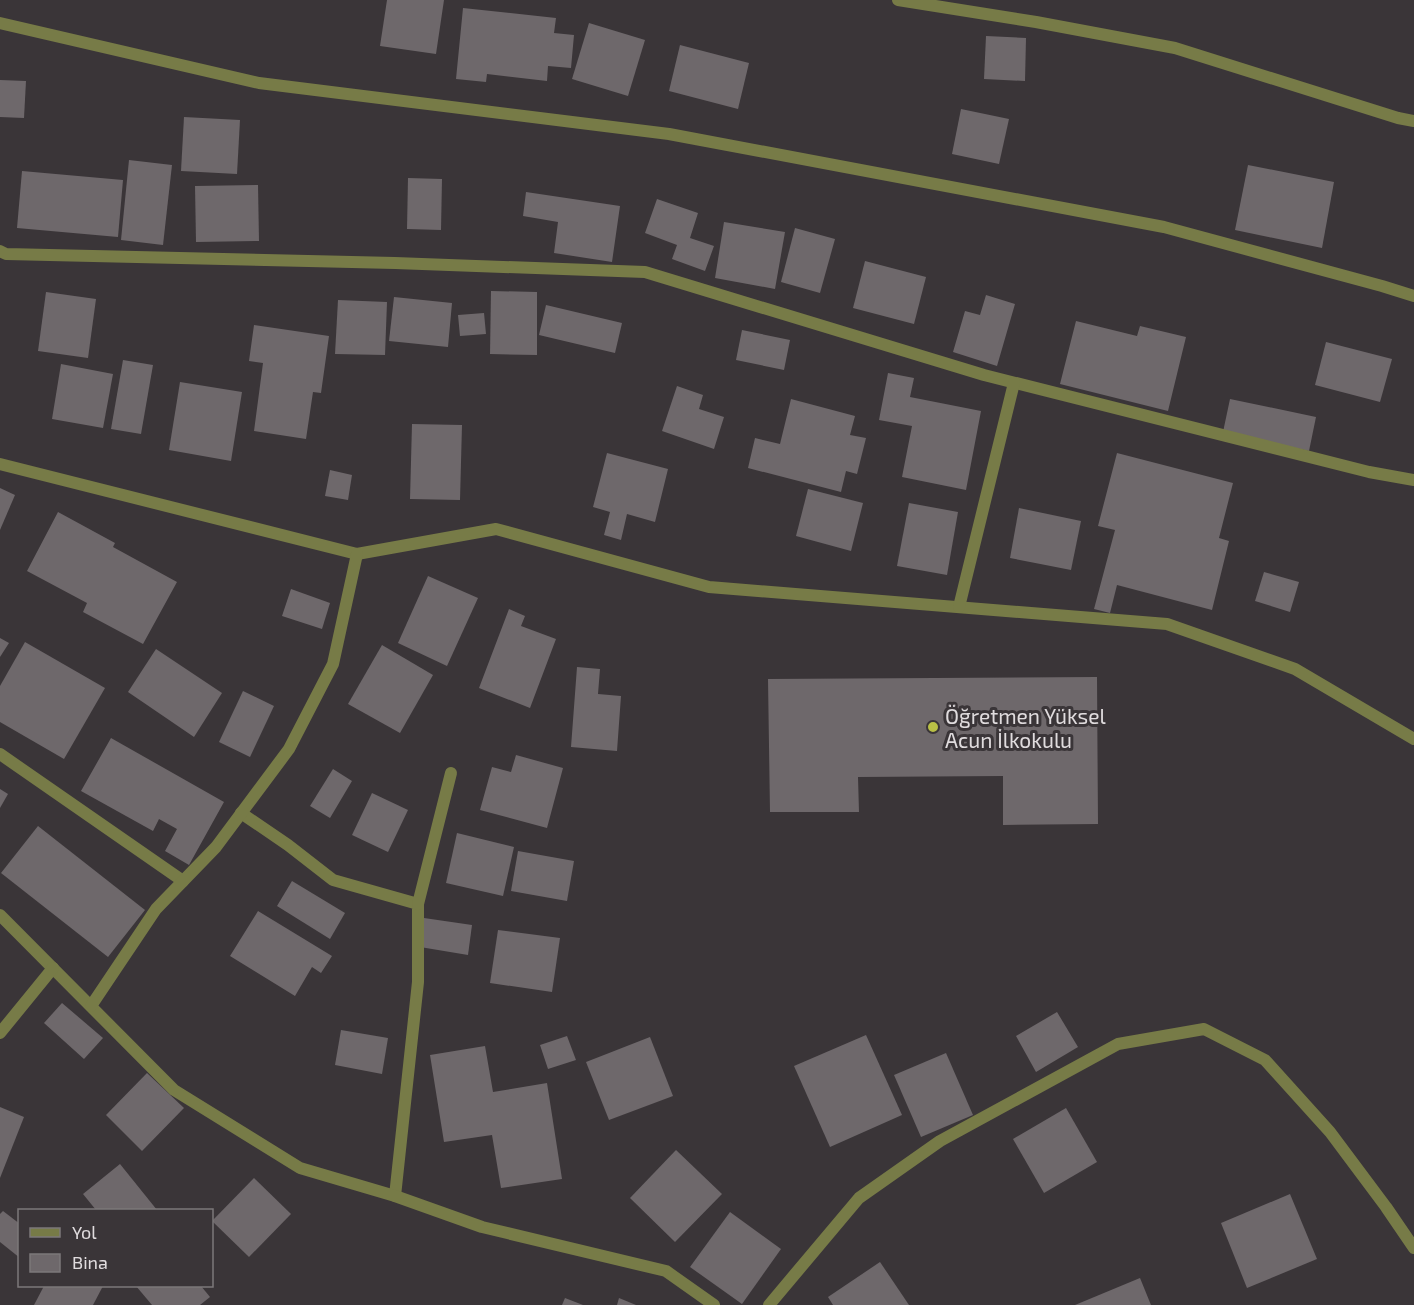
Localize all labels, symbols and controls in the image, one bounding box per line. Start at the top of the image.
place label: Öğretmen Yüksel Acun İlkokulu [945,703,1107,752]
marker: Öğretmen Yüksel Acun İlkokulu [926,720,940,734]
legend [18,1209,213,1287]
text: Yol [72,1221,97,1243]
text: Bina [72,1251,108,1273]

